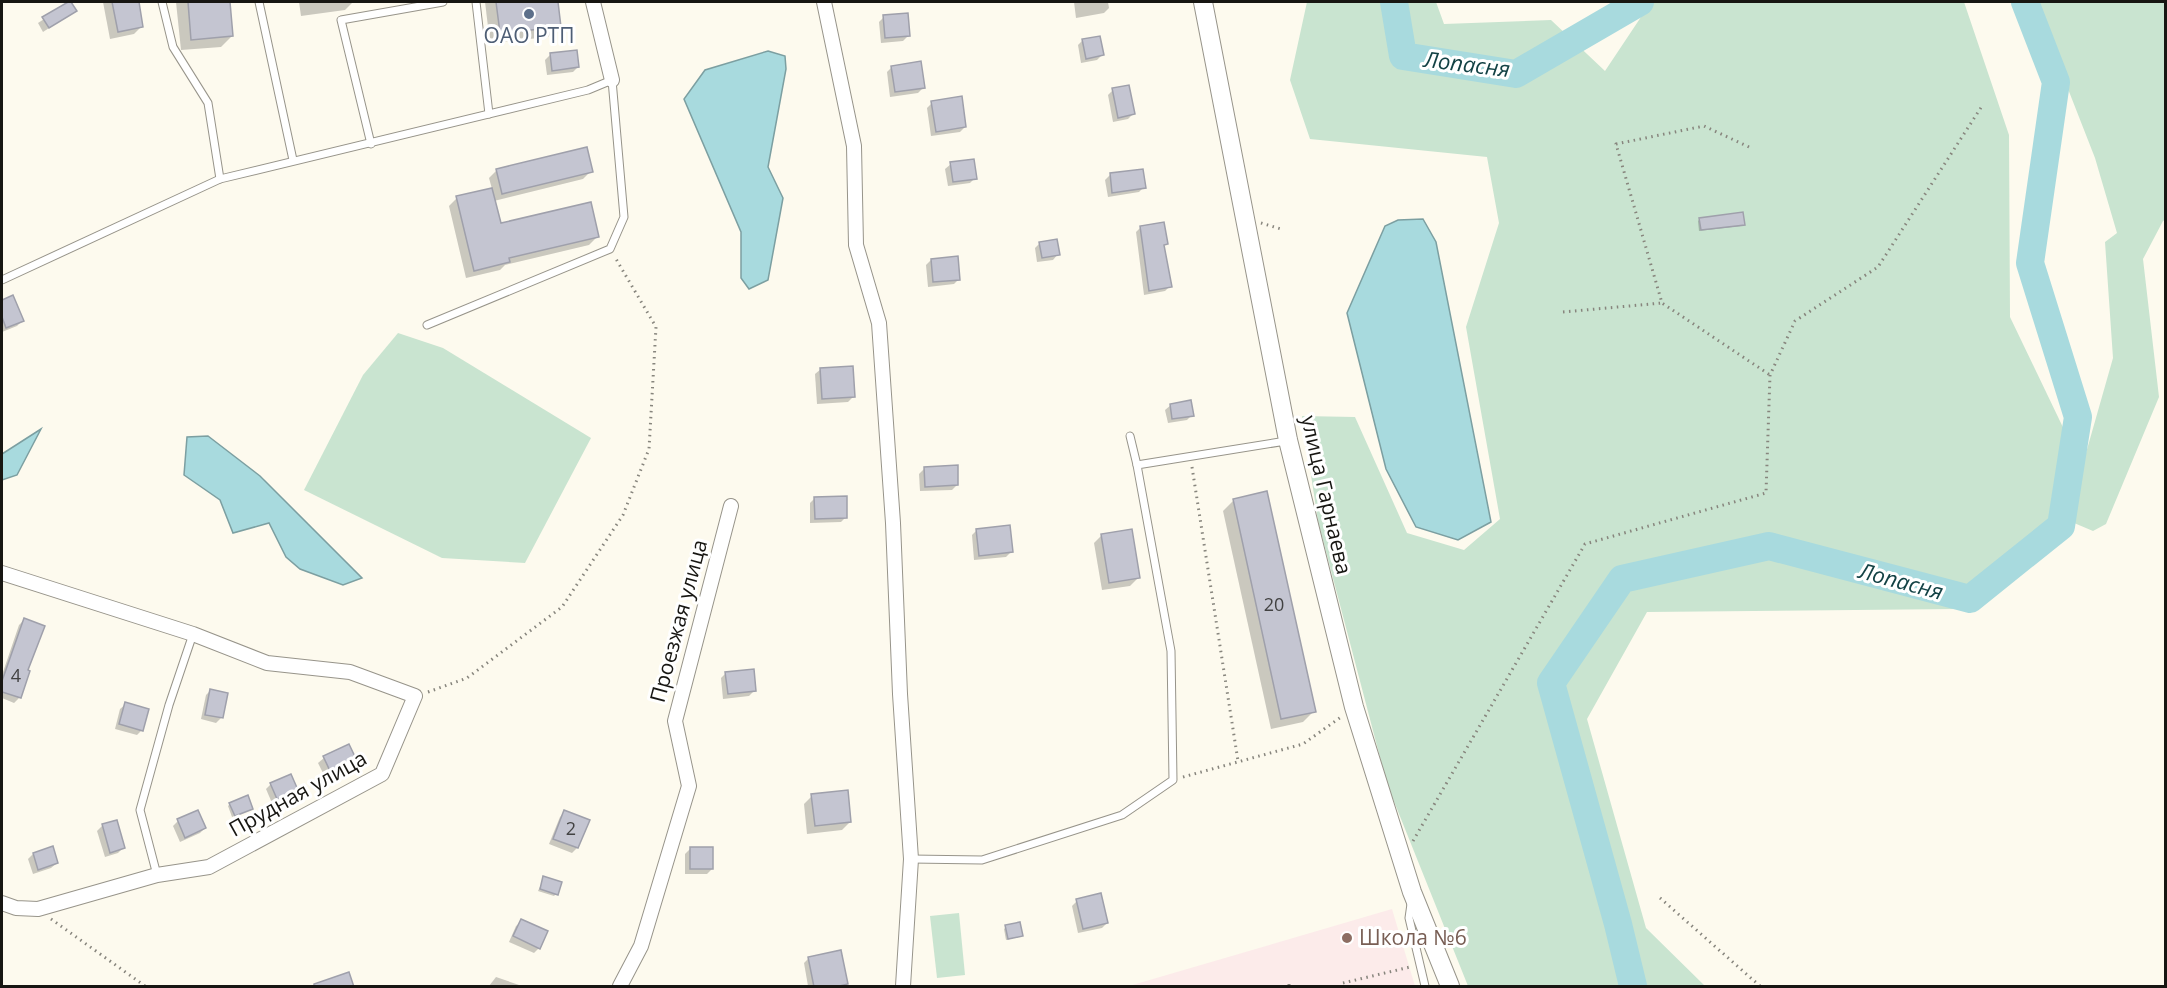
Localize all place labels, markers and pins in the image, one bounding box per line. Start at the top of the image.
marker: ОАО РТП [522,7,536,21]
place label: ОАО РТП [484,21,574,49]
place label: Школа №6 [1359,923,1467,951]
marker: Школа №6 [1340,931,1354,945]

